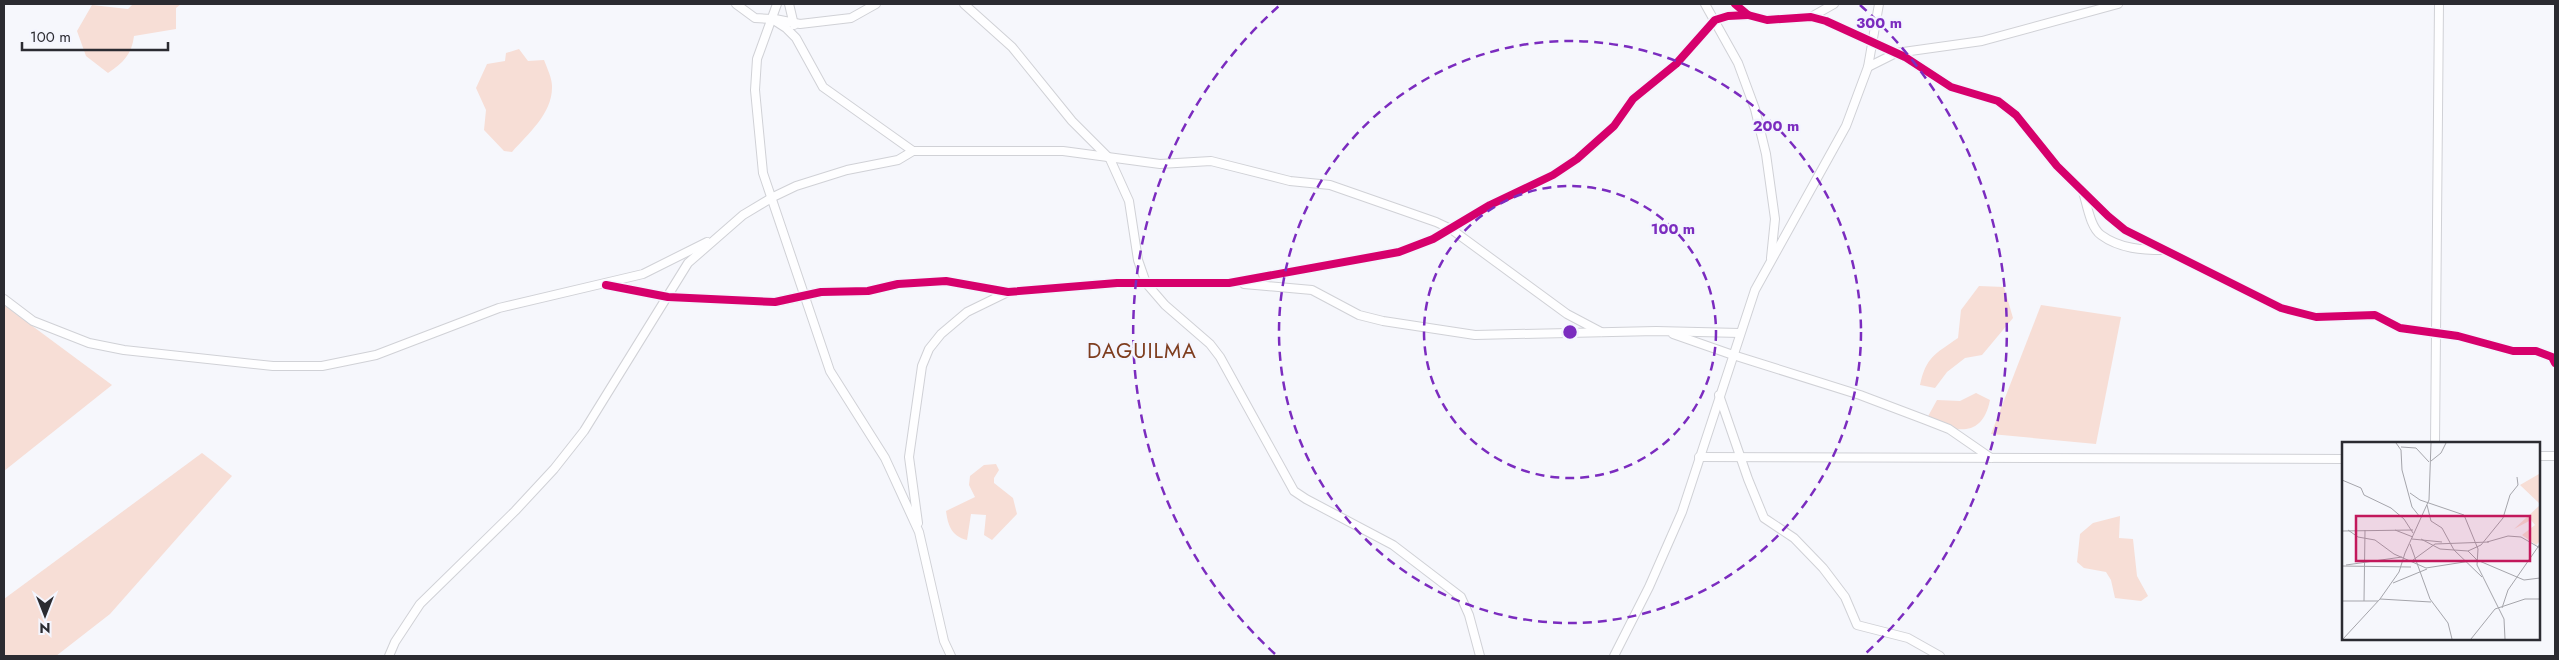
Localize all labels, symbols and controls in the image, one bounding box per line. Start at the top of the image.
text: 300 m [1856,12,1902,34]
scale bar [22,20,169,52]
text: 100 m [30,26,71,48]
text: 200 m [1753,115,1799,137]
text: 100 m [1651,218,1695,240]
centre of rings [1561,323,1579,341]
district label: DAGUILMA [1087,336,1197,366]
inset map [2342,442,2539,640]
north arrow [20,590,70,640]
text: N [39,618,51,638]

